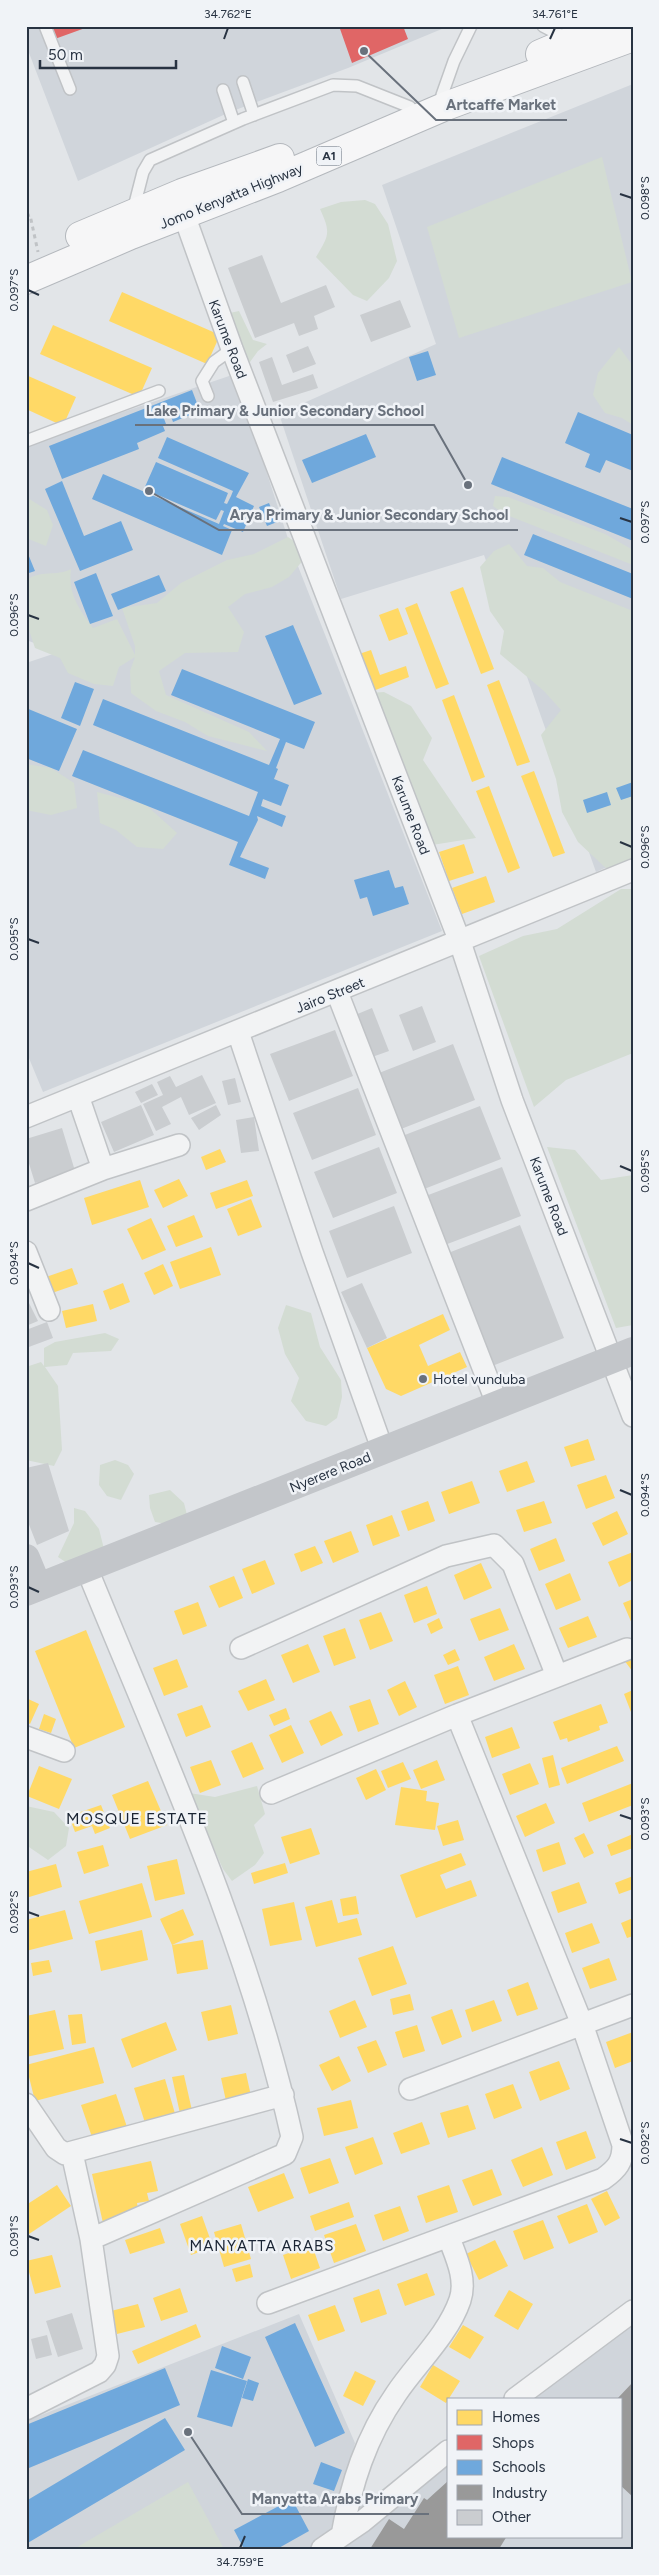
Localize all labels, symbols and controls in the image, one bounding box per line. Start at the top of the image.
text: 34.762°E [204,7,252,21]
text: 34.761°E [532,7,578,21]
scale bar [40,38,176,70]
text: 50 m [48,46,83,64]
callout: Artcaffe Market [436,90,567,120]
text: Artcaffe Market [446,96,556,114]
road number: A1 [316,146,342,166]
street label: Jomo Kenyatta Highway [157,160,306,233]
text: 0.098°S [638,176,652,220]
text: 0.097°S [7,269,21,311]
street label: Karume Road [205,297,250,381]
callout: Lake Primary & Junior Secondary School [135,395,434,425]
text: Lake Primary & Junior Secondary School [146,402,424,420]
callout: Arya Primary & Junior Secondary School [219,500,518,530]
text: 0.097°S [638,501,652,543]
text: Arya Primary & Junior Secondary School [229,506,509,524]
text: 0.096°S [7,593,21,637]
street label: Karume Road [388,773,433,857]
text: 0.096°S [638,825,652,869]
text: 0.095°S [7,917,21,961]
street label: Jairo Street [293,974,367,1017]
text: 0.095°S [638,1149,652,1193]
street label: Karume Road [526,1154,571,1238]
text: 0.094°S [7,1241,21,1285]
place label: Hotel vunduba [433,1371,525,1388]
marker: Hotel vunduba [417,1373,429,1385]
street label: Nyerere Road [287,1448,373,1496]
text: 0.094°S [638,1473,652,1517]
text: 0.093°S [7,1566,21,1609]
text: 0.093°S [638,1798,652,1841]
district label: MOSQUE ESTATE [66,1809,208,1828]
text: 0.092°S [7,1890,21,1934]
text: 0.092°S [638,2121,652,2165]
text: 0.091°S [7,2215,21,2257]
district label: MANYATTA ARABS [190,2237,334,2255]
legend [447,2398,622,2538]
text: Homes [492,2408,540,2426]
text: Shops [492,2434,534,2452]
text: Schools [492,2458,545,2476]
callout: Manyatta Arabs Primary [242,2484,429,2514]
text: Industry [492,2484,547,2502]
text: Manyatta Arabs Primary [252,2490,419,2508]
text: Other [492,2508,531,2526]
text: 34.759°E [216,2555,264,2569]

